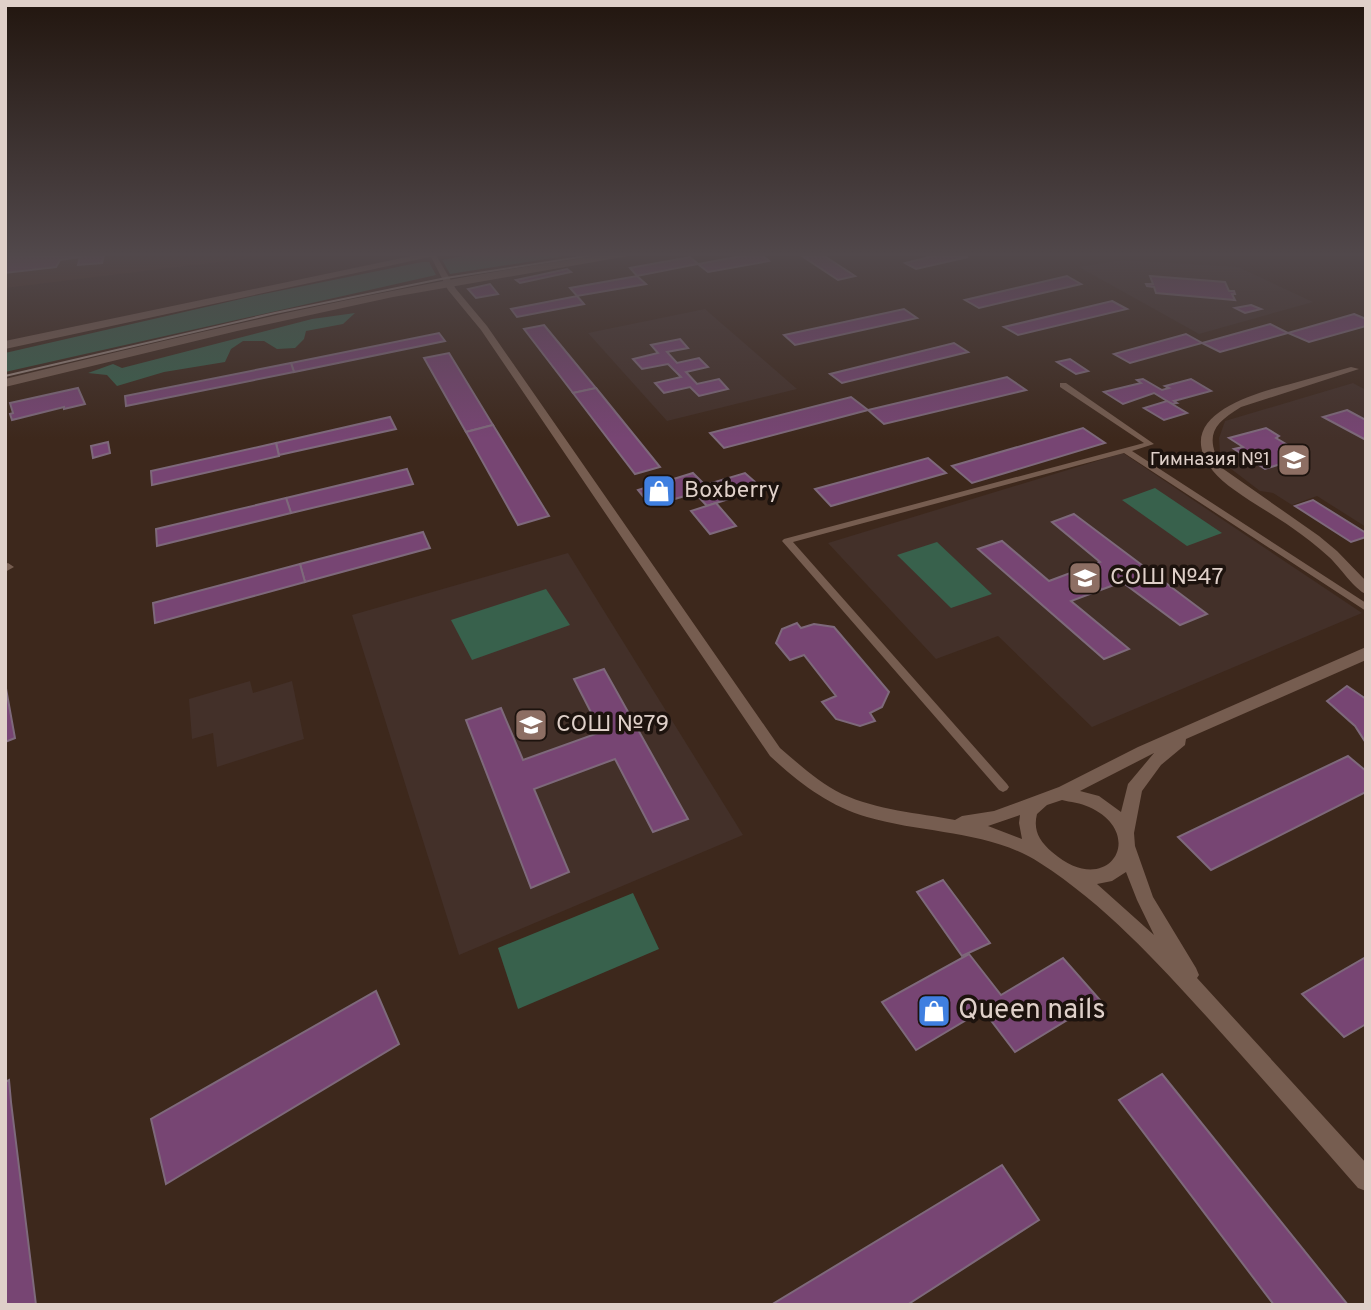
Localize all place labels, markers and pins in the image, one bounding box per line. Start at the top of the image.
school or university icon: Гимназия №1 [1275,441,1313,479]
place label: Гимназия №1 [1150,448,1270,472]
shop icon: Boxberry [640,472,678,510]
place label: Boxberry [684,477,780,506]
school or university icon: СОШ №47 [1066,559,1104,597]
place label: СОШ №47 [1110,564,1224,593]
school or university icon: СОШ №79 [512,706,550,744]
place label: СОШ №79 [556,711,669,740]
shop icon: Queen nails [915,992,953,1030]
place label: Queen nails [958,993,1106,1029]

